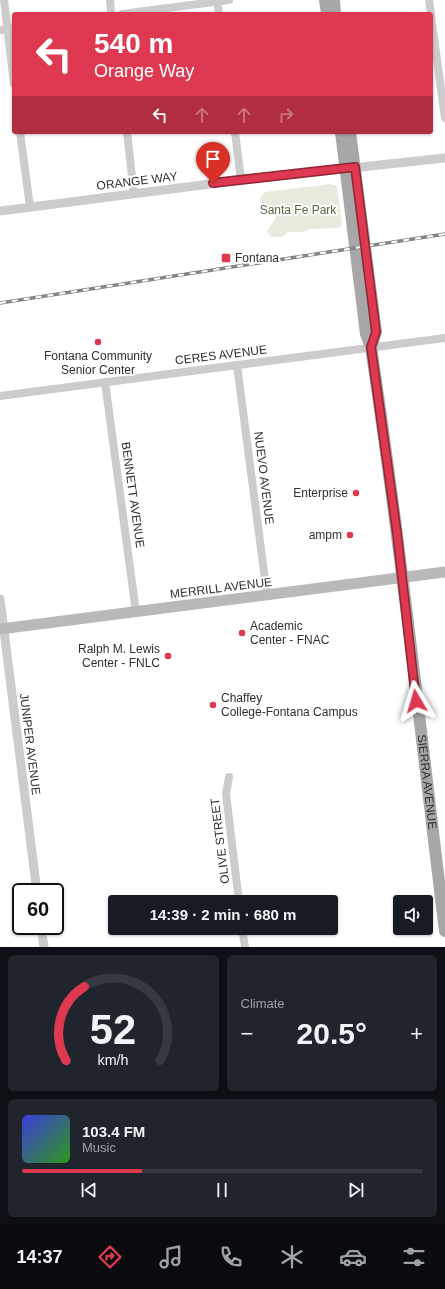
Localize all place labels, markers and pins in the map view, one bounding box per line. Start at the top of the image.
pin [196,142,230,183]
place label: Fontana [235,251,279,265]
marker: Fontana [220,252,232,264]
marker: Fontana Community Senior Center [93,337,103,347]
place label: Fontana Community Senior Center [44,349,152,377]
place label: Enterprise [293,486,348,500]
marker: Enterprise [351,488,361,498]
place label: ampm [309,528,342,542]
marker: ampm [345,530,355,540]
place label: Academic Center - FNAC [250,619,330,647]
marker: Academic Center - FNAC [237,628,247,638]
place label: Ralph M. Lewis Center - FNLC [78,642,160,670]
marker: Ralph M. Lewis Center - FNLC [163,651,173,661]
place label: Chaffey College-Fontana Campus [221,691,358,719]
marker: Chaffey College-Fontana Campus [208,700,218,710]

